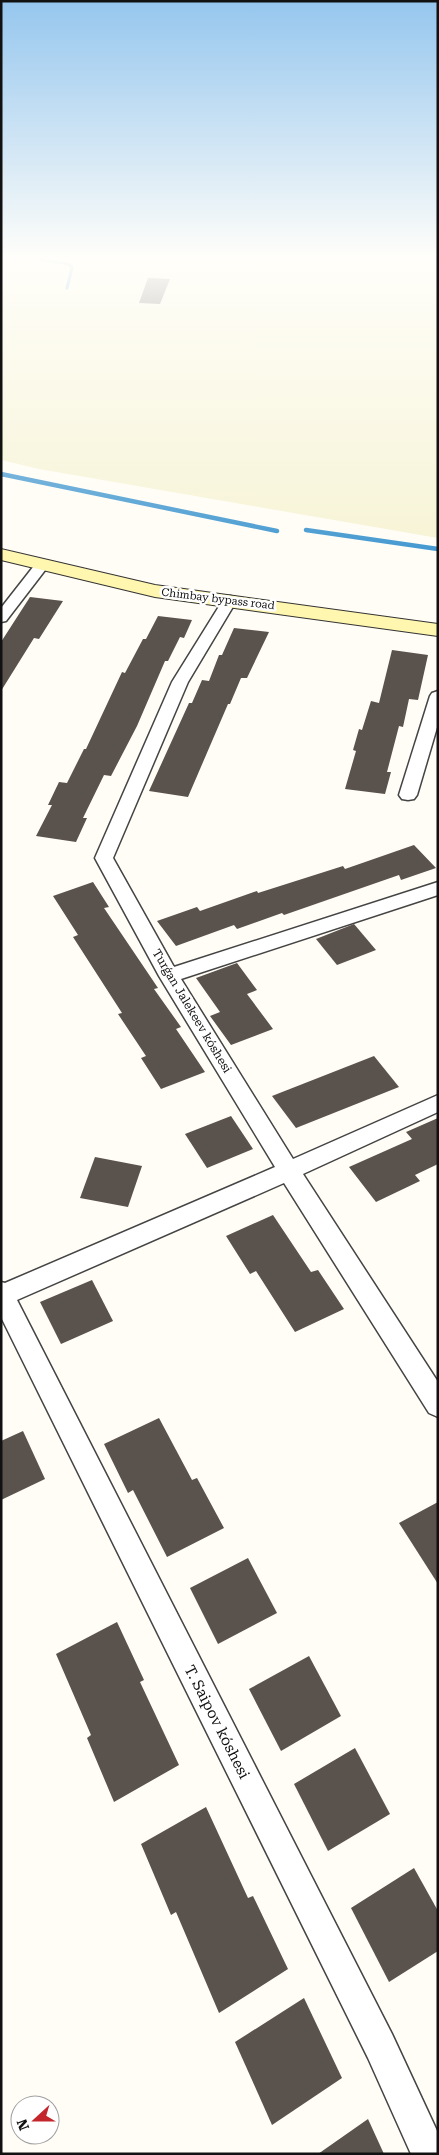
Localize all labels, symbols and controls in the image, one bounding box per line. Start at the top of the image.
street label: Chimbay bypass road [161,586,275,612]
street label: Turǵan Jalekeev kóshesi [149,947,235,1076]
street label: T. Saipov kóshesi [181,1662,254,1782]
north arrow [10,2095,60,2145]
text: N [13,2117,32,2133]

